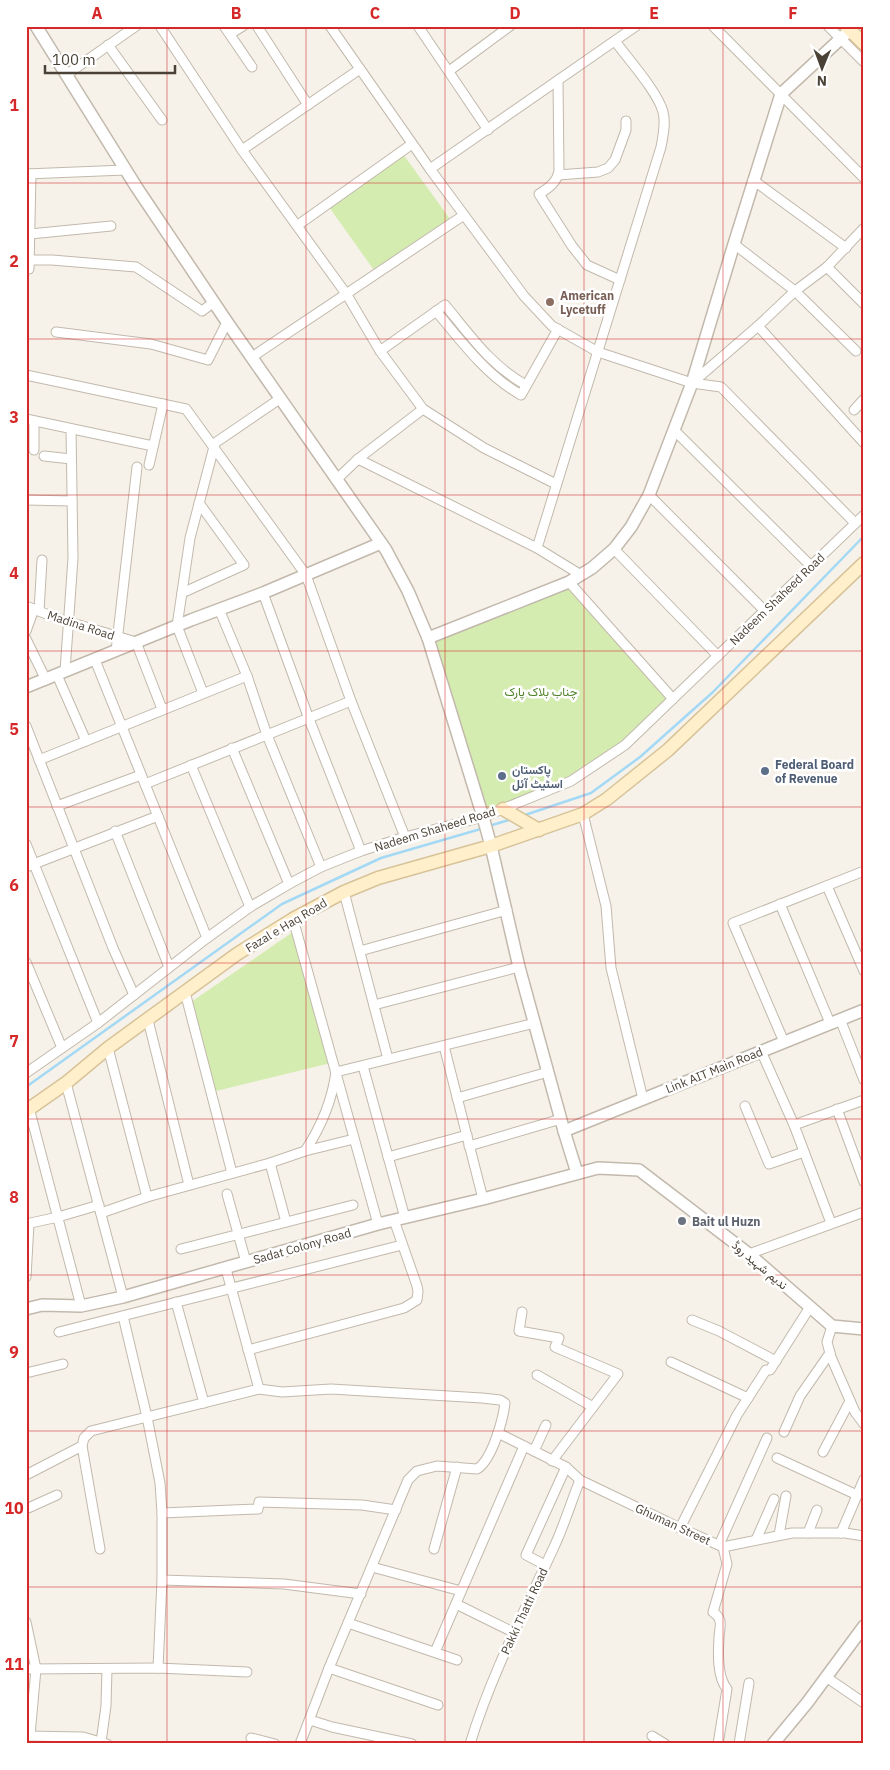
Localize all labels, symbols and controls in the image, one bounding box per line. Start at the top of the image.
text: A [92,3,103,23]
text: B [231,3,242,23]
text: C [370,3,380,23]
text: D [509,3,521,23]
text: E [649,3,659,23]
text: F [788,3,798,23]
scale bar [45,42,175,74]
north arrow [798,42,848,92]
text: 100 m [52,50,96,69]
text: N [817,72,827,90]
text: 1 [9,95,19,115]
text: 2 [9,251,19,271]
place label: American Lycetuff [560,288,614,317]
marker: American Lycetuff [544,296,556,308]
text: 3 [9,407,19,427]
street label: Nadeem Shaheed Road [727,550,827,648]
text: 4 [9,563,19,583]
street label: Madina Road [46,607,116,643]
park label: چناب بلاک پارک [504,684,578,700]
text: 5 [9,719,19,739]
place label: Federal Board of Revenue [775,757,854,786]
place label: پاکستان اسٹیٹ آئل [512,762,563,791]
marker: Federal Board of Revenue [759,765,771,777]
marker: پاکستان اسٹیٹ آئل [496,770,508,782]
street label: Nadeem Shaheed Road [373,803,497,855]
text: 6 [9,875,19,895]
street label: Fazal e Haq Road [243,895,329,955]
text: 7 [9,1031,19,1051]
street label: Link AIT Main Road [663,1044,765,1096]
text: 8 [9,1187,19,1207]
place label: Bait ul Huzn [692,1214,761,1229]
marker: Bait ul Huzn [676,1215,688,1227]
street label: Sadat Colony Road [251,1225,353,1267]
street label: ندیم شہید روڈ [728,1237,791,1293]
text: 9 [9,1342,19,1362]
text: 10 [4,1498,24,1518]
street label: Ghuman Street [633,1500,713,1548]
street label: Pakki Thatti Road [497,1565,551,1657]
text: 11 [4,1654,24,1674]

